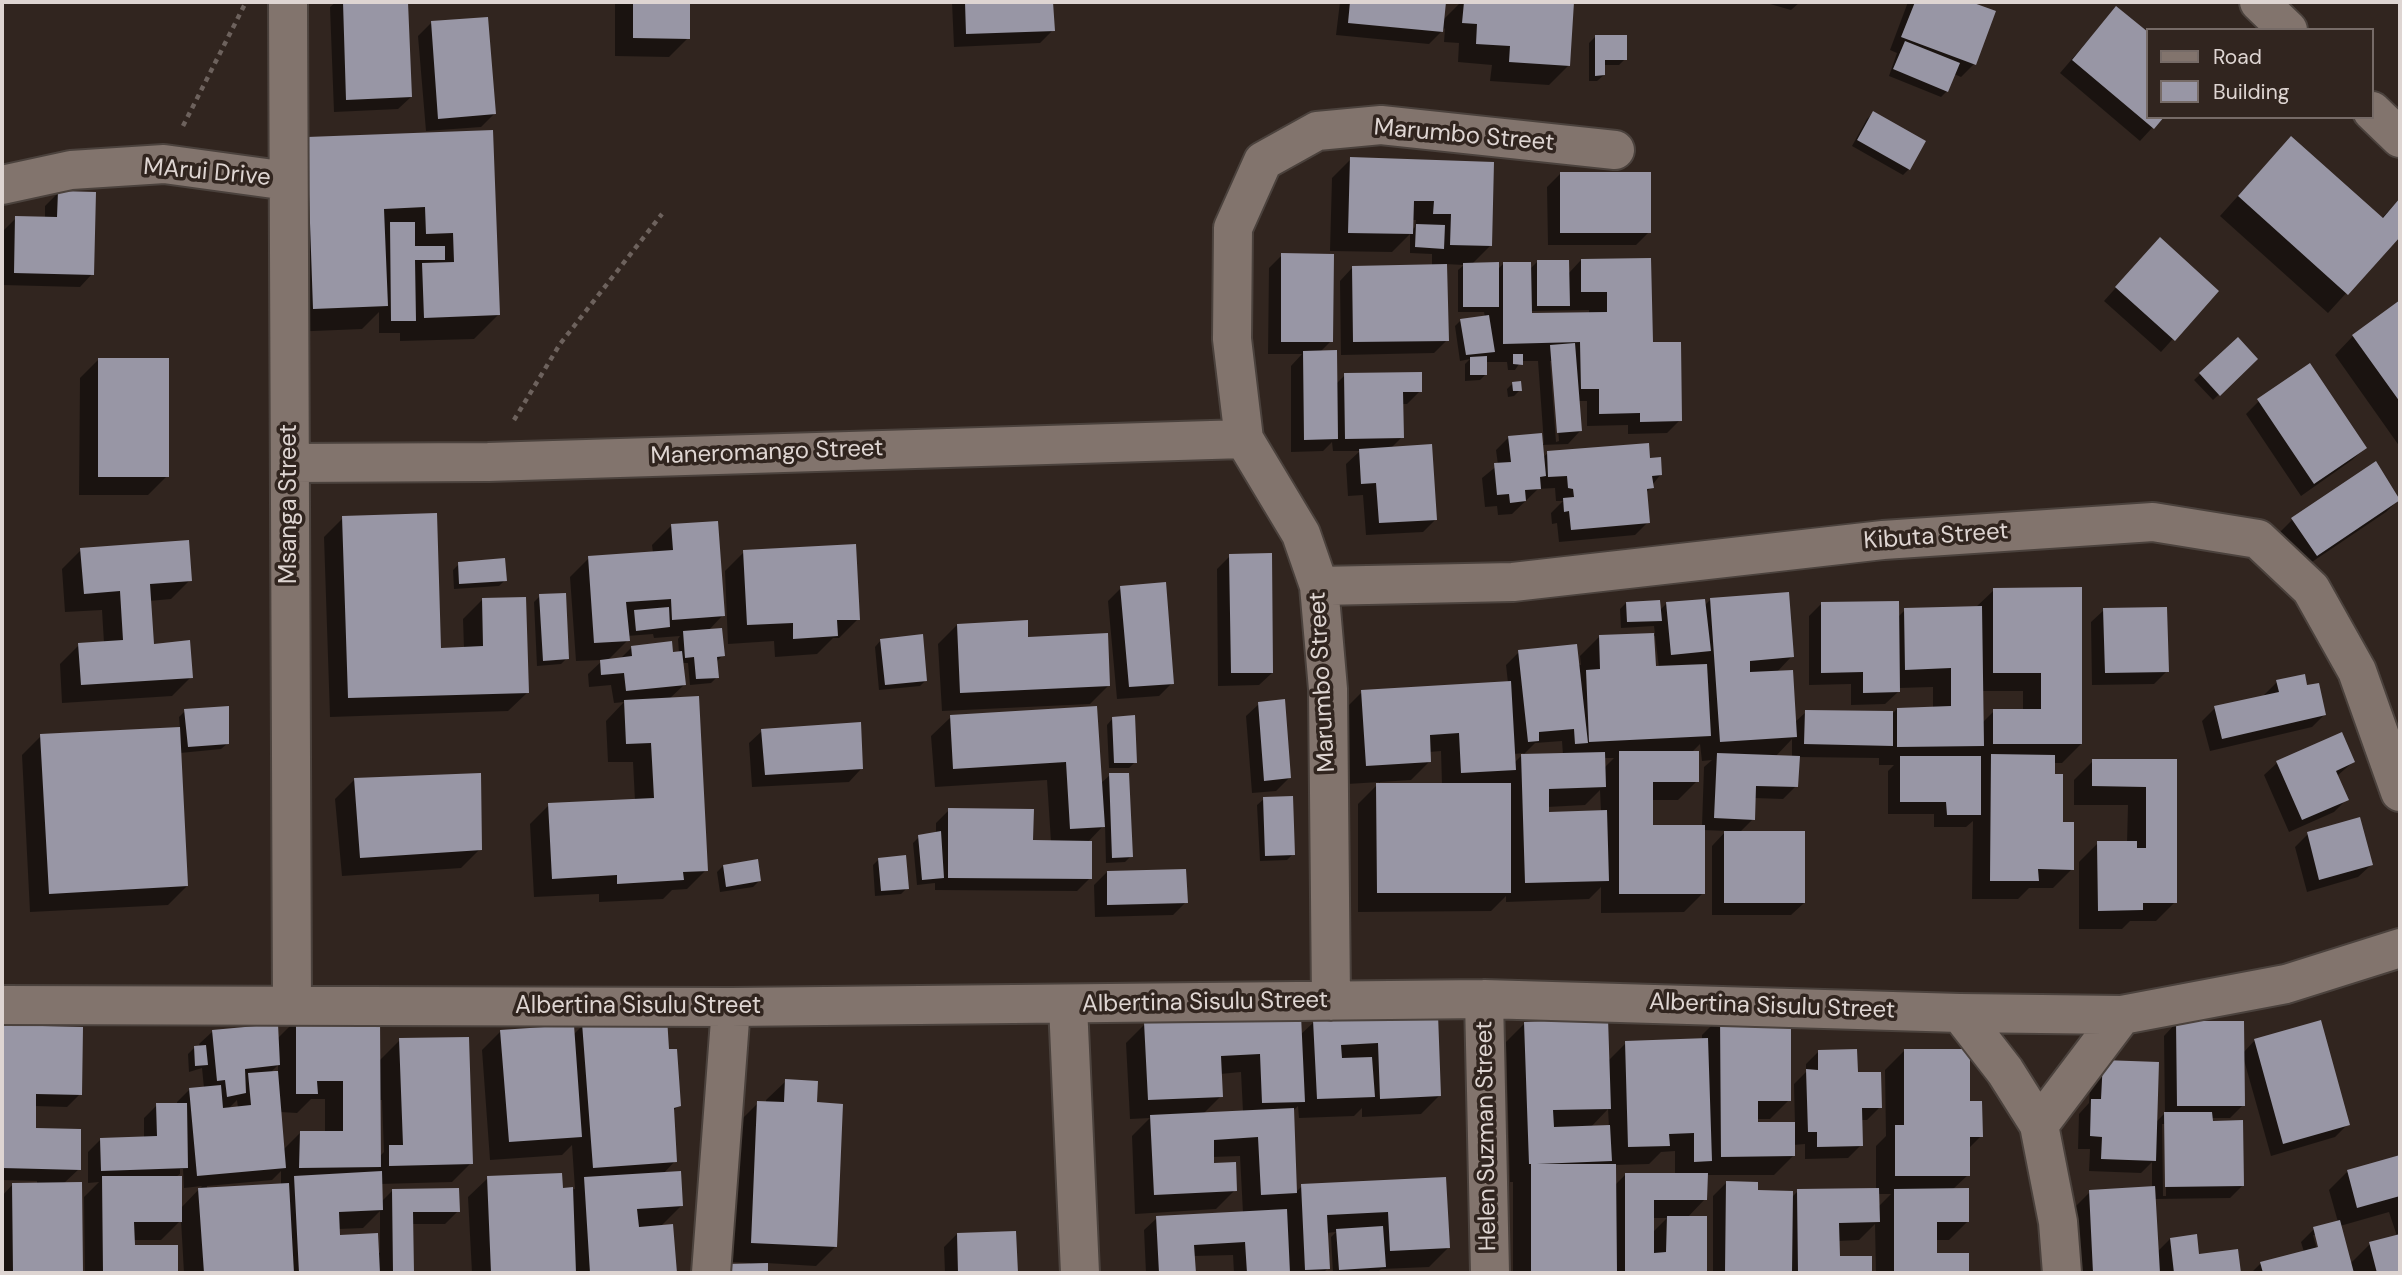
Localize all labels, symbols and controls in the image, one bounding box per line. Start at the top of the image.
legend [2146,28,2374,119]
text: Road [2213,43,2262,71]
text: Building [2213,78,2289,106]
street label: Marumbo Street [1373,114,1555,158]
street label: MArui Drive [142,153,272,193]
street label: Msanga Street [276,424,304,584]
street label: Maneromango Street [650,435,884,471]
street label: Kibuta Street [1862,518,2010,556]
street label: Marumbo Street [1304,591,1342,773]
street label: Albertina Sisulu Street [1082,986,1328,1020]
street label: Albertina Sisulu Street [1648,988,1896,1026]
street label: Albertina Sisulu Street [515,993,761,1021]
street label: Helen Suzman Street [1471,1021,1503,1251]

